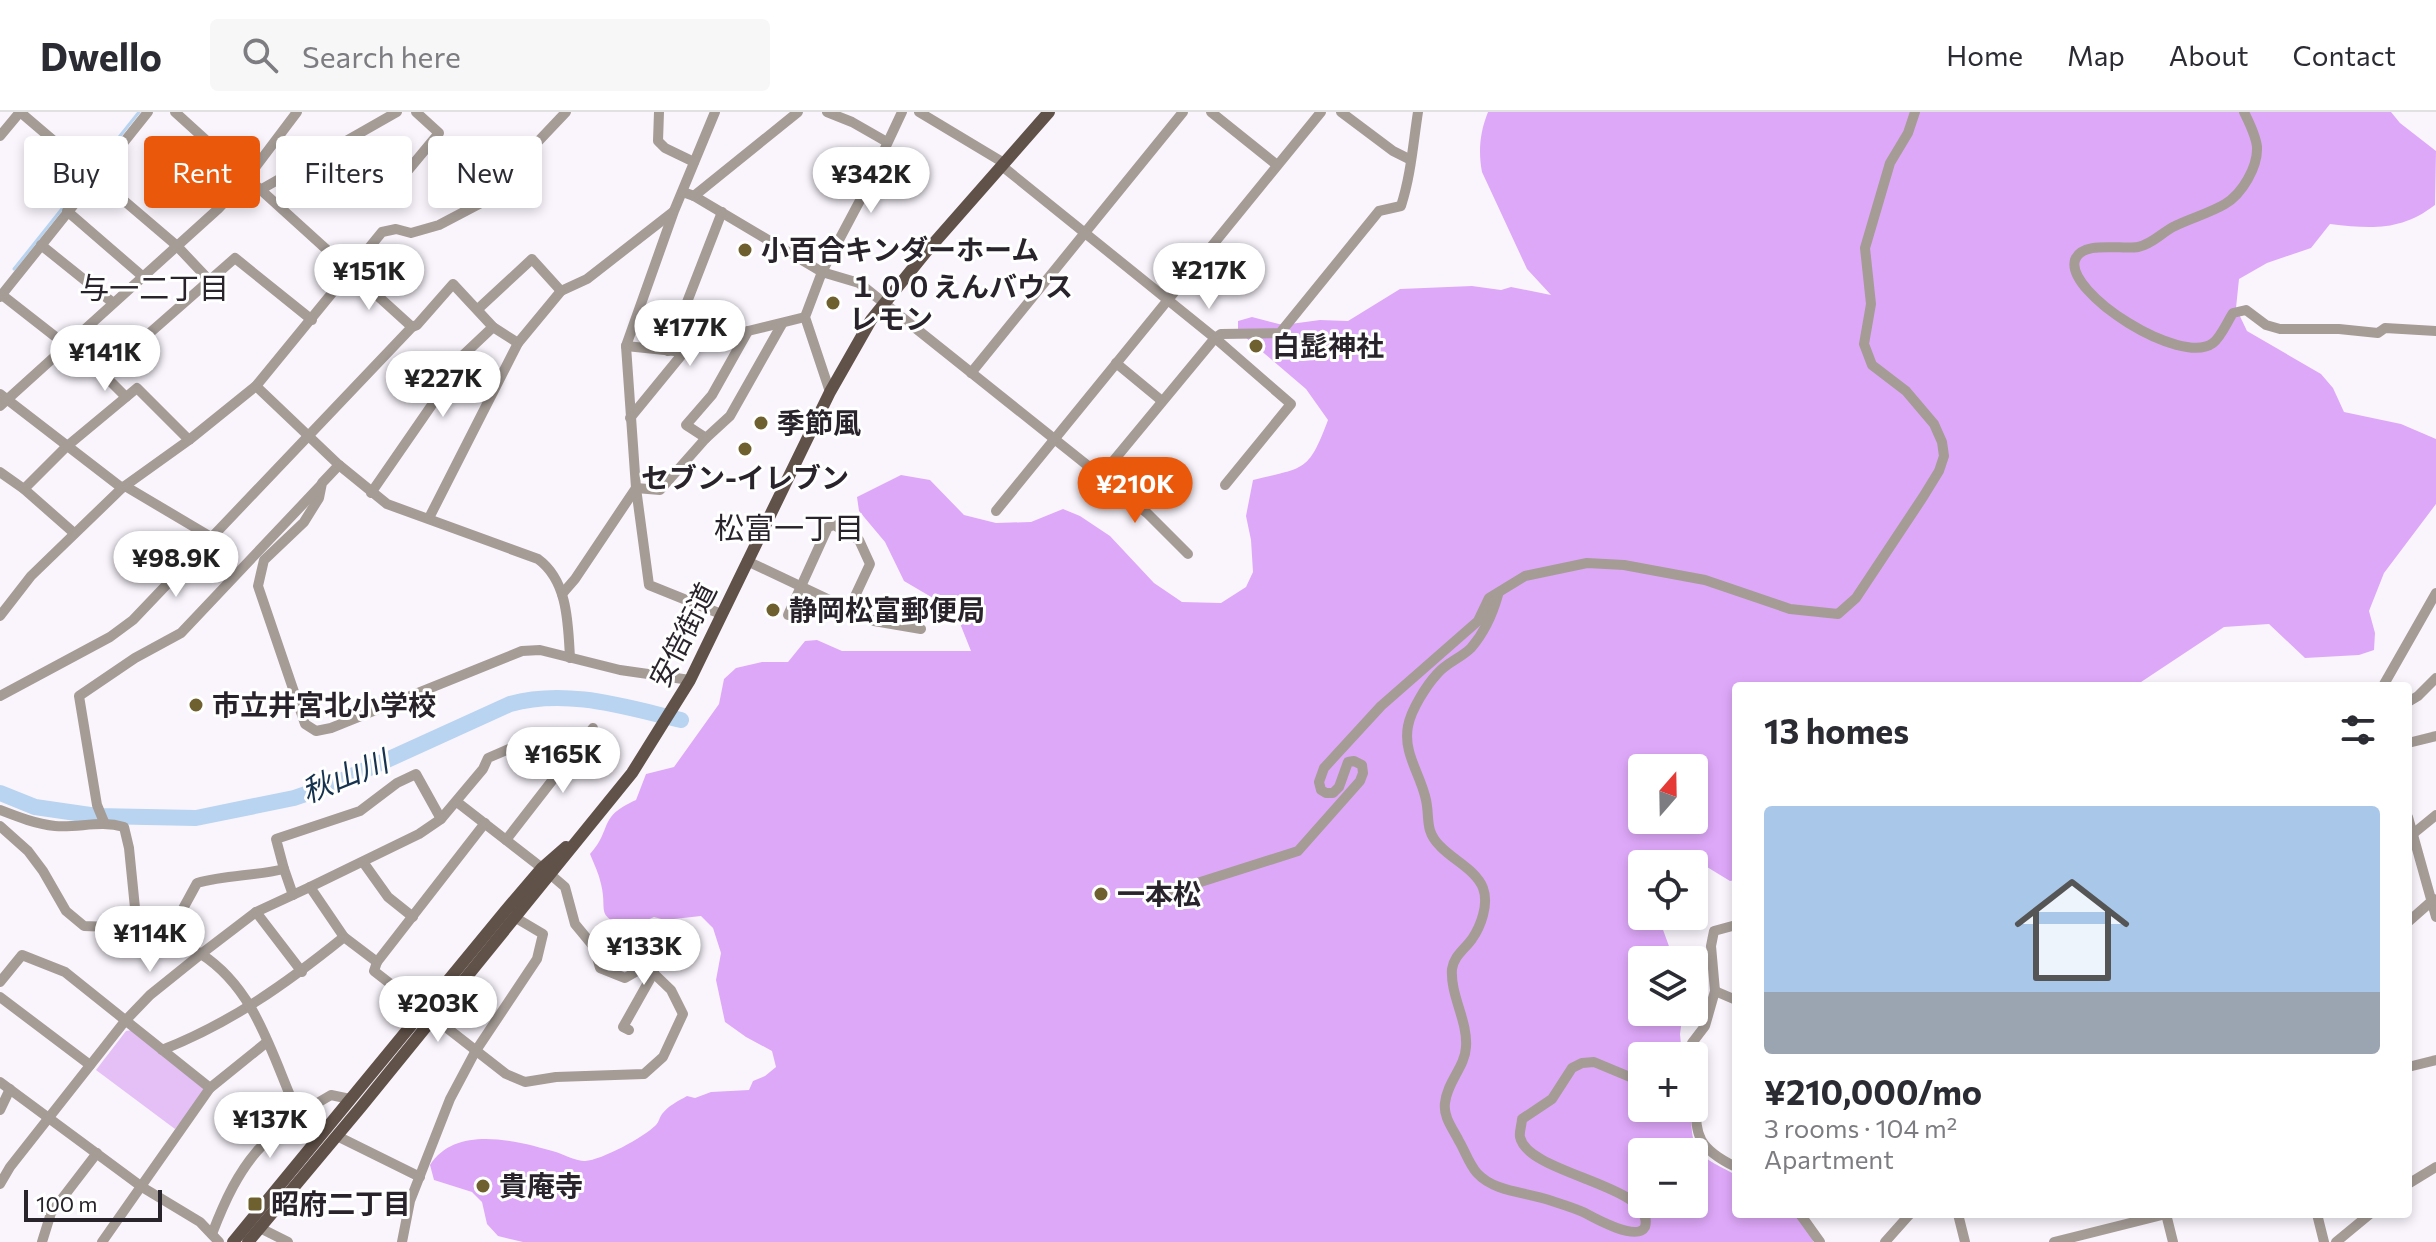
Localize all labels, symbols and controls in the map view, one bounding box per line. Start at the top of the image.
search box [210,19,770,91]
text: Dwello [40,32,162,79]
icon: search [238,33,282,77]
text: Search here [302,37,461,74]
text: Home [1946,38,2023,72]
text: Map [2067,38,2125,72]
text: About [2169,38,2249,72]
text: Contact [2293,38,2396,72]
chip: Buy [24,136,128,208]
chip: Rent [144,136,260,208]
chip: Filters [276,136,412,208]
chip: New [428,136,542,208]
pin: ¥342K [815,147,927,215]
text: ¥342K [831,157,911,188]
place label: 小百合キンダーホーム [761,232,1039,266]
marker: 小百合キンダーホーム [736,241,754,259]
pin: ¥217K [1153,243,1265,311]
pin: ¥151K [313,244,425,312]
text: ¥217K [1171,253,1247,284]
text: ¥151K [332,254,406,285]
district label: 与一二丁目 [79,268,229,305]
place label: １００えんバウス レモン [849,269,1073,335]
marker: １００えんバウス レモン [824,294,842,312]
pin: ¥177K [634,300,746,368]
text: ¥177K [652,310,728,341]
pin: ¥141K [49,325,161,393]
place label: 白髭神社 [1272,328,1384,362]
text: ¥141K [68,335,142,366]
marker: 白髭神社 [1247,337,1265,355]
pin: ¥227K [387,351,499,419]
text: ¥227K [404,361,482,392]
place label: 季節風 [777,405,861,439]
marker: 季節風 [752,414,770,432]
marker: セブン-イレブン [736,440,754,458]
pin: ¥210K [1079,457,1191,525]
place label: セブン-イレブン [641,460,849,494]
text: ¥210K [1096,467,1174,498]
district label: 松富一丁目 [714,508,864,545]
pin: ¥98.9K [111,531,241,599]
text: ¥98.9K [131,541,221,572]
street label: 安倍街道 [642,577,723,692]
place label: 静岡松富郵便局 [789,592,985,626]
marker: 静岡松富郵便局 [764,601,782,619]
place label: 市立井宮北小学校 [212,687,436,721]
marker: 市立井宮北小学校 [187,696,205,714]
icon: filters [2336,708,2380,752]
text: 13 homes [1764,709,1909,751]
pin: ¥165K [507,727,619,795]
text: ¥165K [524,737,602,768]
water label: 秋山川 [295,740,395,809]
north arrow [1628,754,1708,834]
map controls [1628,754,1708,1218]
button: locate [1628,850,1708,930]
icon: home [2000,858,2144,1002]
place label: 一本松 [1117,876,1201,910]
marker: 一本松 [1092,885,1110,903]
pin: ¥114K [94,906,206,974]
text: ¥114K [113,916,187,947]
pin: ¥133K [588,919,700,987]
text: ¥133K [606,929,682,960]
button: layers [1628,946,1708,1026]
pin: ¥203K [382,976,494,1044]
text: ¥203K [397,986,479,1017]
button: + [1628,1042,1708,1122]
text: ¥210,000/mo [1764,1070,1982,1112]
pin: ¥137K [214,1092,326,1160]
text: ¥137K [232,1102,308,1133]
text: 3 rooms · 104 m² [1764,1112,1957,1143]
button: − [1628,1138,1708,1218]
text: Apartment [1764,1143,1894,1174]
place label: 貴庵寺 [499,1168,583,1202]
marker: 貴庵寺 [474,1177,492,1195]
scale bar [24,1186,162,1222]
place label: 昭府二丁目 [271,1186,411,1220]
text: 100 m [36,1190,98,1217]
marker: 昭府二丁目 [246,1195,264,1213]

